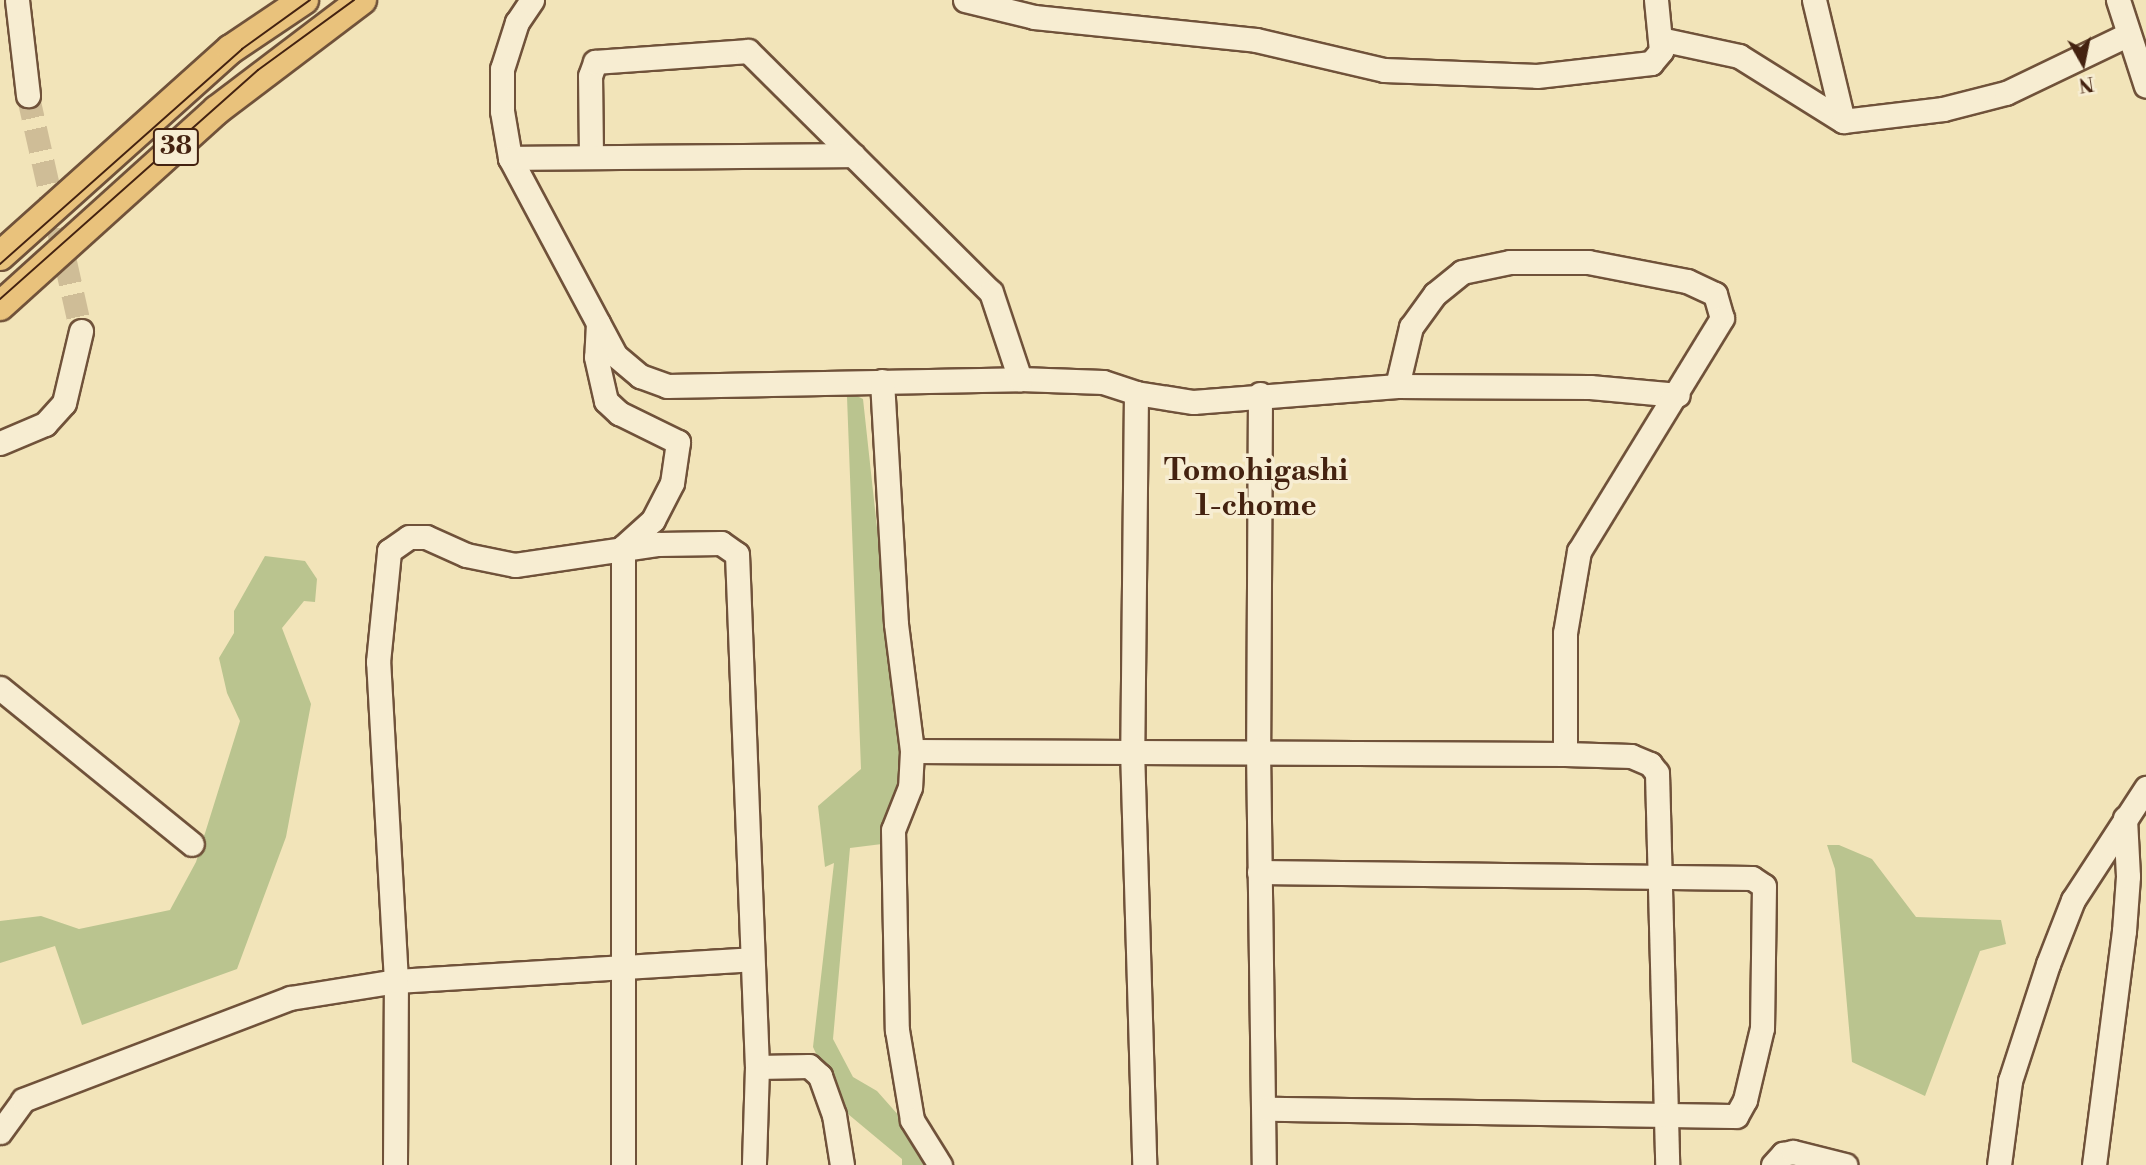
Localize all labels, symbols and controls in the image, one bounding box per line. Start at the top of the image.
north arrow [2048,28,2118,98]
text: N [2077,71,2096,97]
road number: 38 [152,124,200,170]
district label: Tomohigashi 1-chome [1164,453,1348,524]

